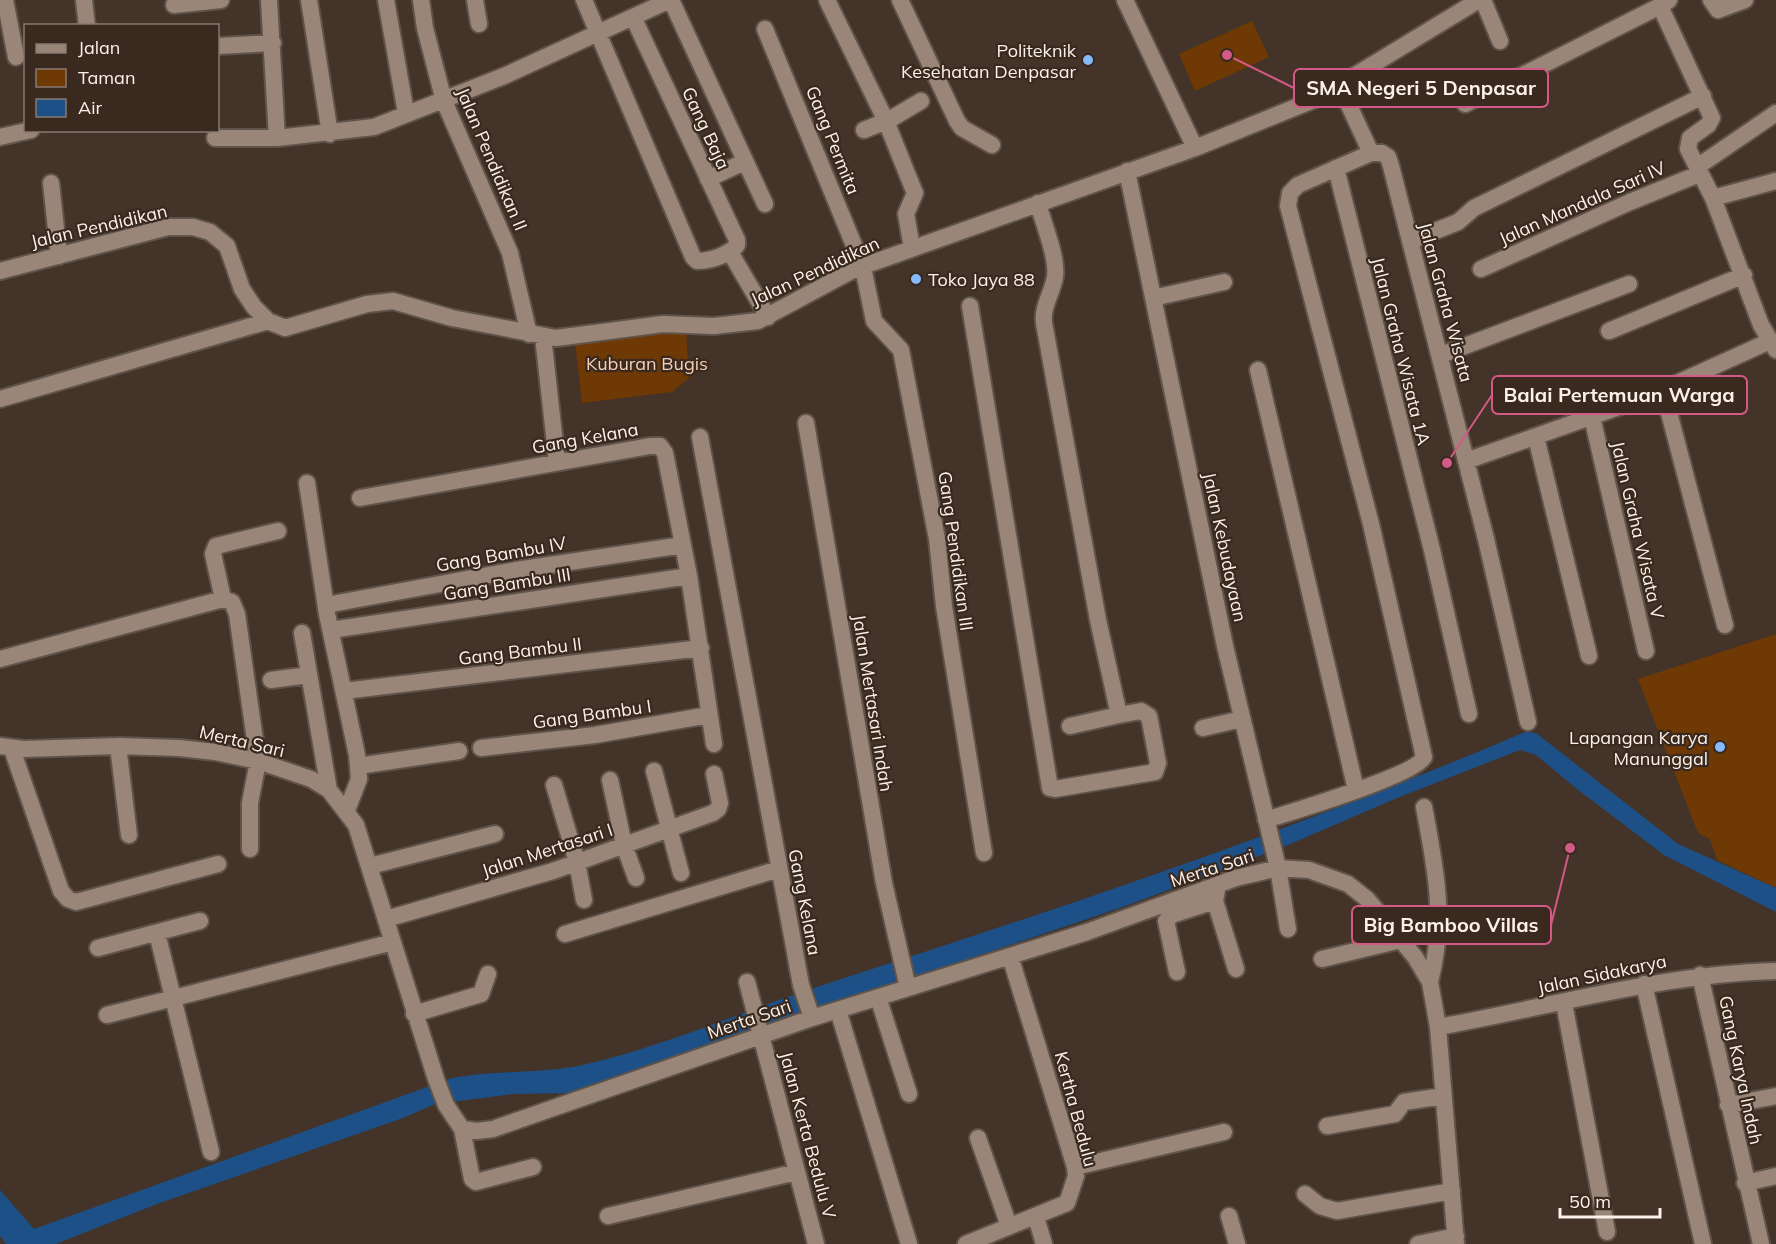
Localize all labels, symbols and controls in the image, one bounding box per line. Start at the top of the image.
legend [24,24,219,132]
text: Jalan [78,36,120,59]
place label: Politeknik Kesehatan Denpasar [901,39,1077,83]
marker: Politeknik Kesehatan Denpasar [1081,53,1095,67]
text: Taman [78,66,135,89]
callout: SMA Negeri 5 Denpasar [1294,69,1548,107]
text: SMA Negeri 5 Denpasar [1306,75,1536,100]
street label: Gang Permita [801,82,865,198]
street label: Gang Baja [677,83,735,173]
street label: Jalan Pendidikan II [451,84,533,234]
text: Air [78,96,103,119]
street label: Jalan Mandala Sari IV [1495,156,1669,250]
street label: Jalan Pendidikan [28,199,170,253]
street label: Jalan Graha Wisata [1414,220,1478,384]
street label: Jalan Pendidikan [747,231,883,311]
street label: Jalan Graha Wisata 1A [1366,254,1436,448]
place label: Toko Jaya 88 [928,268,1035,291]
marker: Toko Jaya 88 [909,272,923,286]
park label: Kuburan Bugis [586,352,708,375]
callout: Balai Pertemuan Warga [1492,376,1747,414]
text: Balai Pertemuan Warga [1503,382,1735,407]
street label: Gang Kelana [530,417,640,459]
street label: Jalan Graha Wisata V [1606,439,1670,622]
street label: Gang Pendidikan III [933,470,979,632]
street label: Jalan Kebudayaan [1198,470,1252,624]
street label: Gang Bambu IV [434,531,568,577]
street label: Gang Bambu III [442,563,572,605]
street label: Jalan Mertasari Indah [848,613,898,793]
street label: Gang Bambu II [457,632,583,670]
street label: Gang Bambu I [531,694,653,734]
street label: Merta Sari [197,720,287,762]
place label: Lapangan Karya Manunggal [1569,726,1708,770]
marker: Lapangan Karya Manunggal [1713,740,1727,754]
street label: Jalan Mertasari I [479,818,615,882]
street label: Merta Sari [1167,844,1257,892]
street label: Gang Kelana [783,847,827,957]
callout: Big Bamboo Villas [1352,906,1551,944]
text: Big Bamboo Villas [1363,912,1539,937]
street label: Jalan Sidakarya [1535,949,1669,999]
street label: Gang Karya Indah [1714,993,1768,1147]
street label: Merta Sari [704,994,794,1044]
street label: Jalan Kerta Bedulu V [775,1049,841,1221]
street label: Kertha Bedulu [1050,1049,1102,1169]
scale bar [1560,1181,1660,1219]
text: 50 m [1569,1190,1611,1213]

